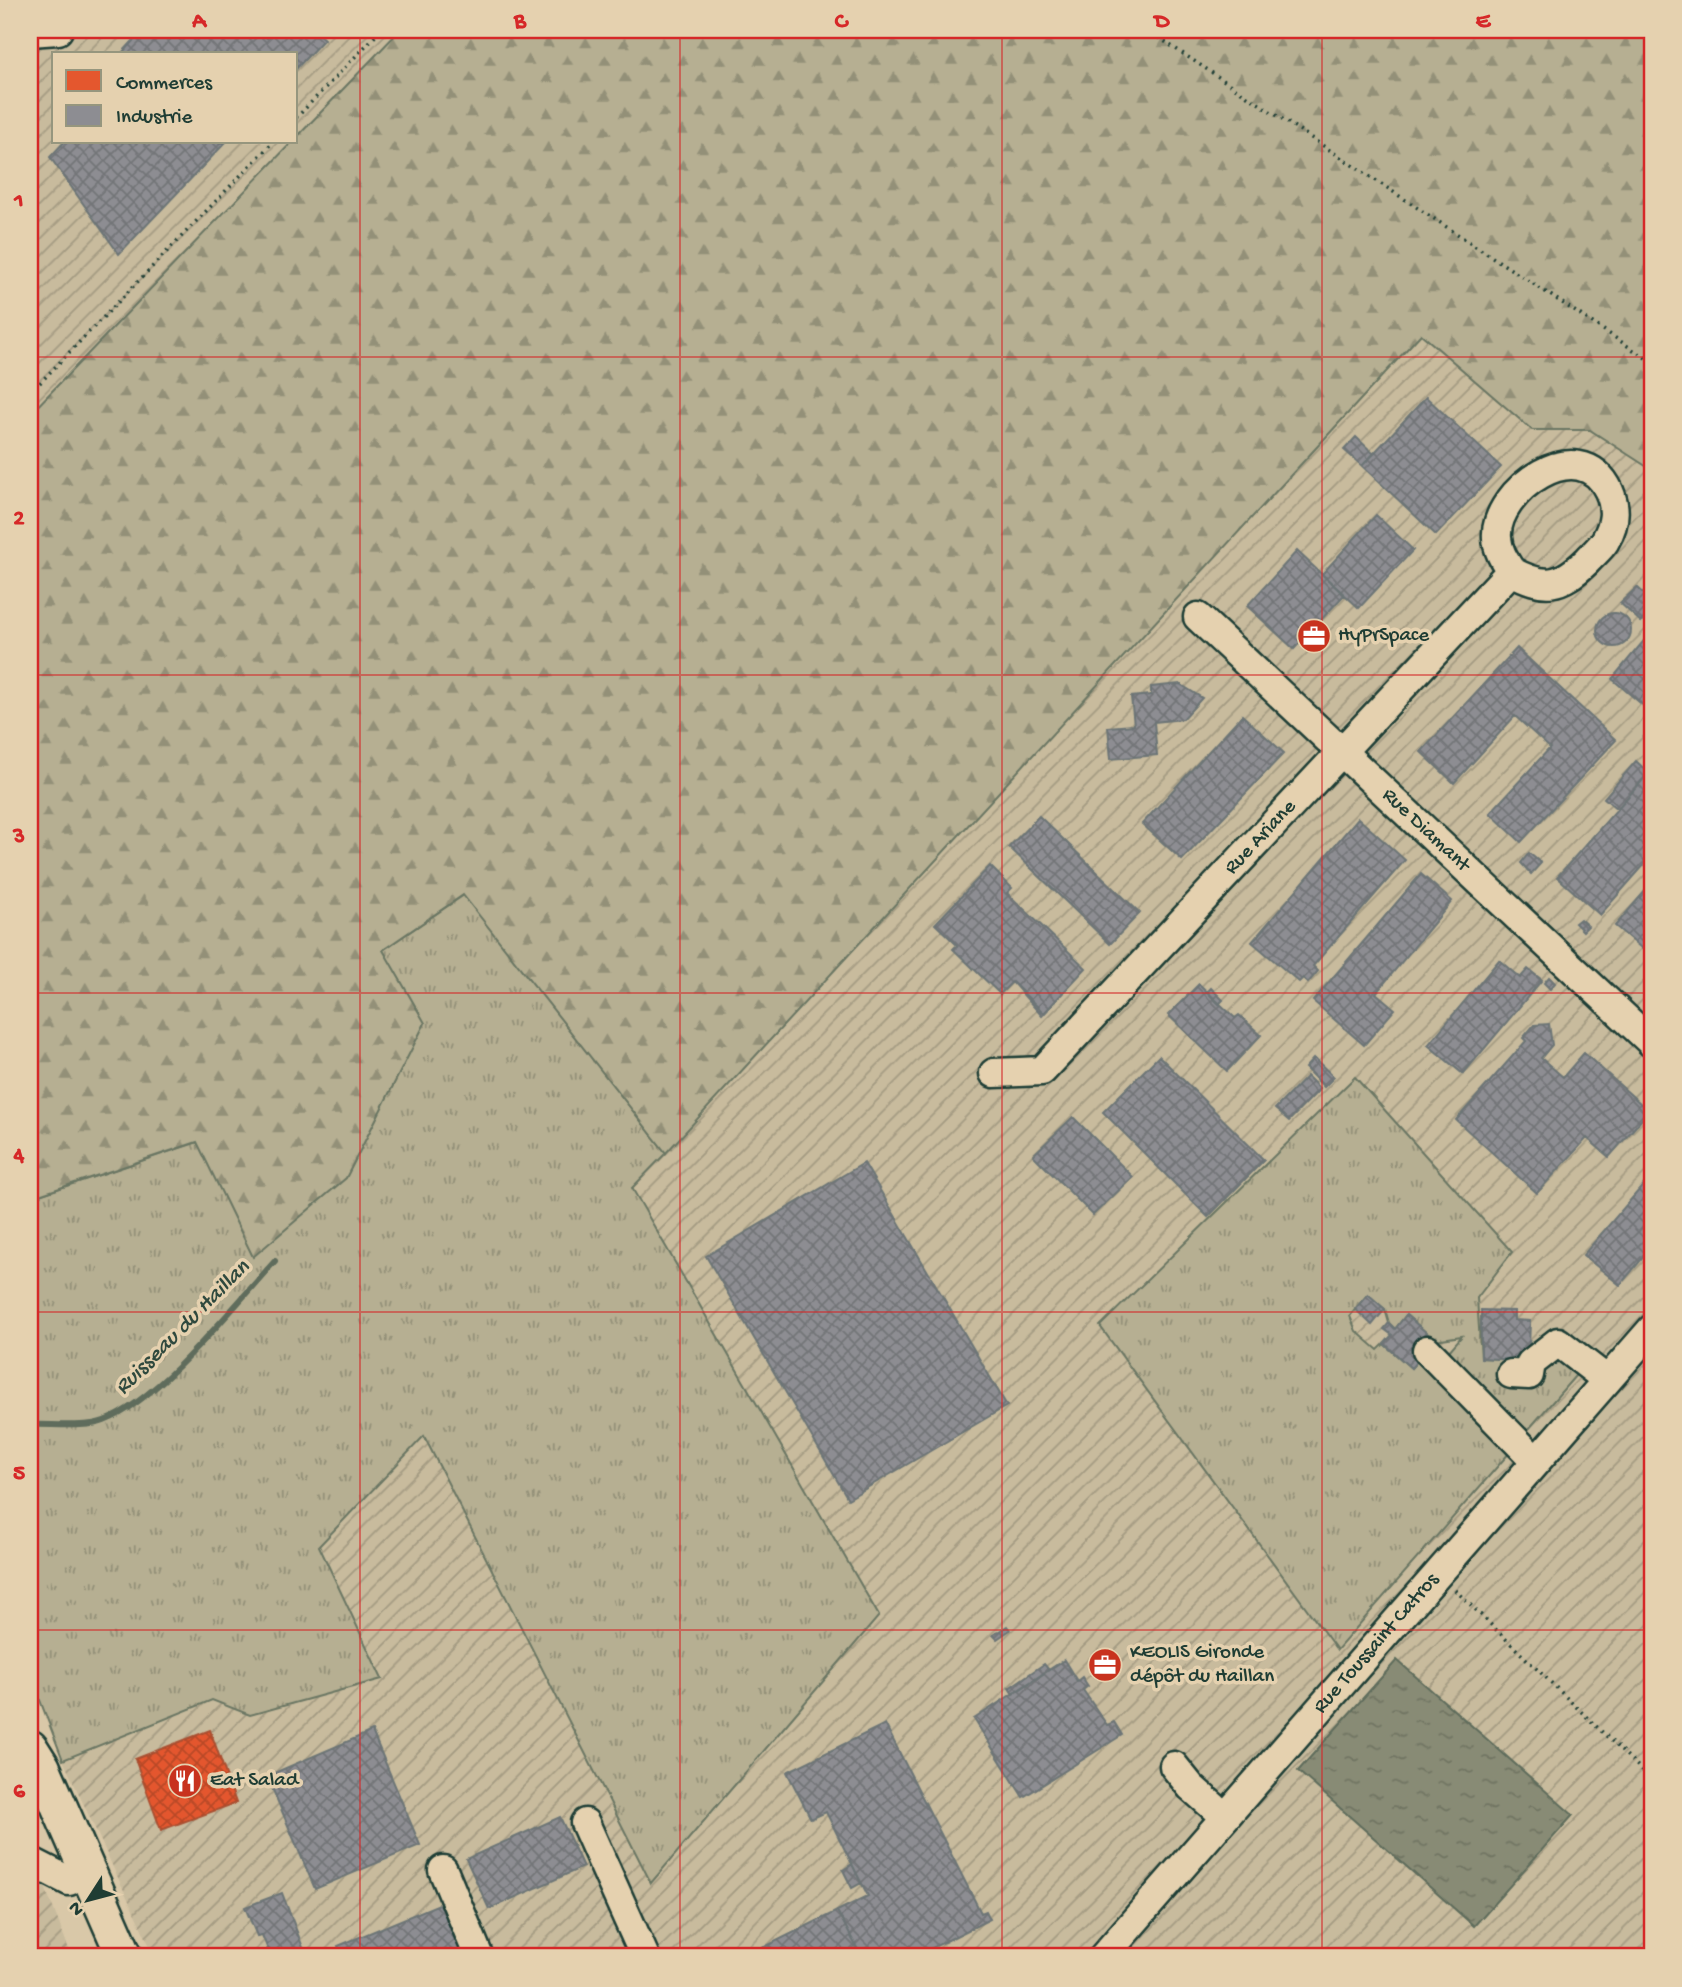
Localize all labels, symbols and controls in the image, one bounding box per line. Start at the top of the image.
text: A [191,9,207,36]
text: B [513,9,527,36]
text: C [835,9,850,36]
text: D [1153,9,1171,36]
text: E [1476,9,1492,36]
legend [52,52,298,144]
text: Commerces [116,72,213,97]
text: Industrie [116,106,193,131]
text: 1 [13,188,24,215]
text: 2 [13,506,25,533]
office icon: HyPrSpace [1295,617,1333,655]
place label: HyPrSpace [1338,624,1430,649]
street label: Rue Diamant [1376,783,1477,880]
street label: Rue Ariane [1220,794,1303,880]
text: 3 [12,824,25,851]
text: 4 [13,1143,25,1170]
water label: Ruisseau du Haillan [110,1254,257,1401]
text: 5 [13,1461,25,1488]
street label: Rue Toussaint Catros [1309,1567,1446,1719]
place label: KEOLIS Gironde dépôt du Haillan [1130,1641,1274,1690]
office icon: KEOLIS Gironde dépôt du Haillan [1086,1646,1124,1684]
restaurant icon: Eat Salad [166,1762,204,1800]
place label: Eat Salad [210,1769,300,1794]
text: 6 [13,1779,26,1806]
north arrow [52,1864,122,1934]
text: N [64,1896,90,1920]

